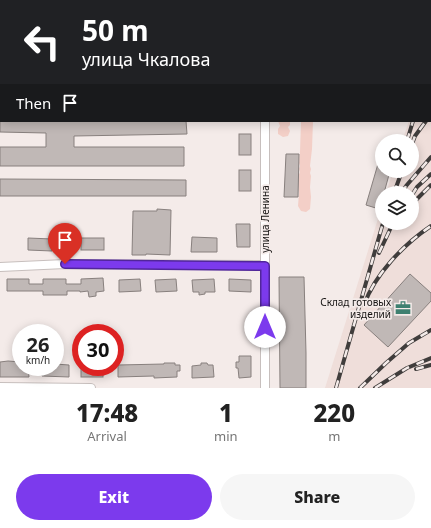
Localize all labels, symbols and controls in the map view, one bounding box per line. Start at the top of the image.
text: 50 m [82,11,149,49]
icon: left [16,16,68,68]
text: улица Чкалова [82,47,210,71]
icon: arrive [59,92,81,114]
text: Then [16,93,51,113]
map controls [375,134,419,230]
button: search [375,134,419,178]
street label: улица Ленина [258,185,272,253]
button: layers [375,186,419,230]
pin [48,223,82,264]
icon: arrive [54,229,76,251]
place label: Склад готовых изделий [320,295,392,321]
office icon: Склад готовых изделий [394,299,412,317]
position arrow [244,306,286,348]
speed limit sign: 30 [72,324,124,376]
text: 26 [27,331,49,358]
text: km/h [26,353,50,367]
text: 17:48 [76,396,138,429]
text: 1 [219,396,233,429]
text: 220 [314,396,355,429]
text: Arrival [87,427,127,445]
text: min [214,427,238,445]
text: m [328,427,340,445]
button: Exit [16,474,212,520]
button: Share [220,474,415,520]

